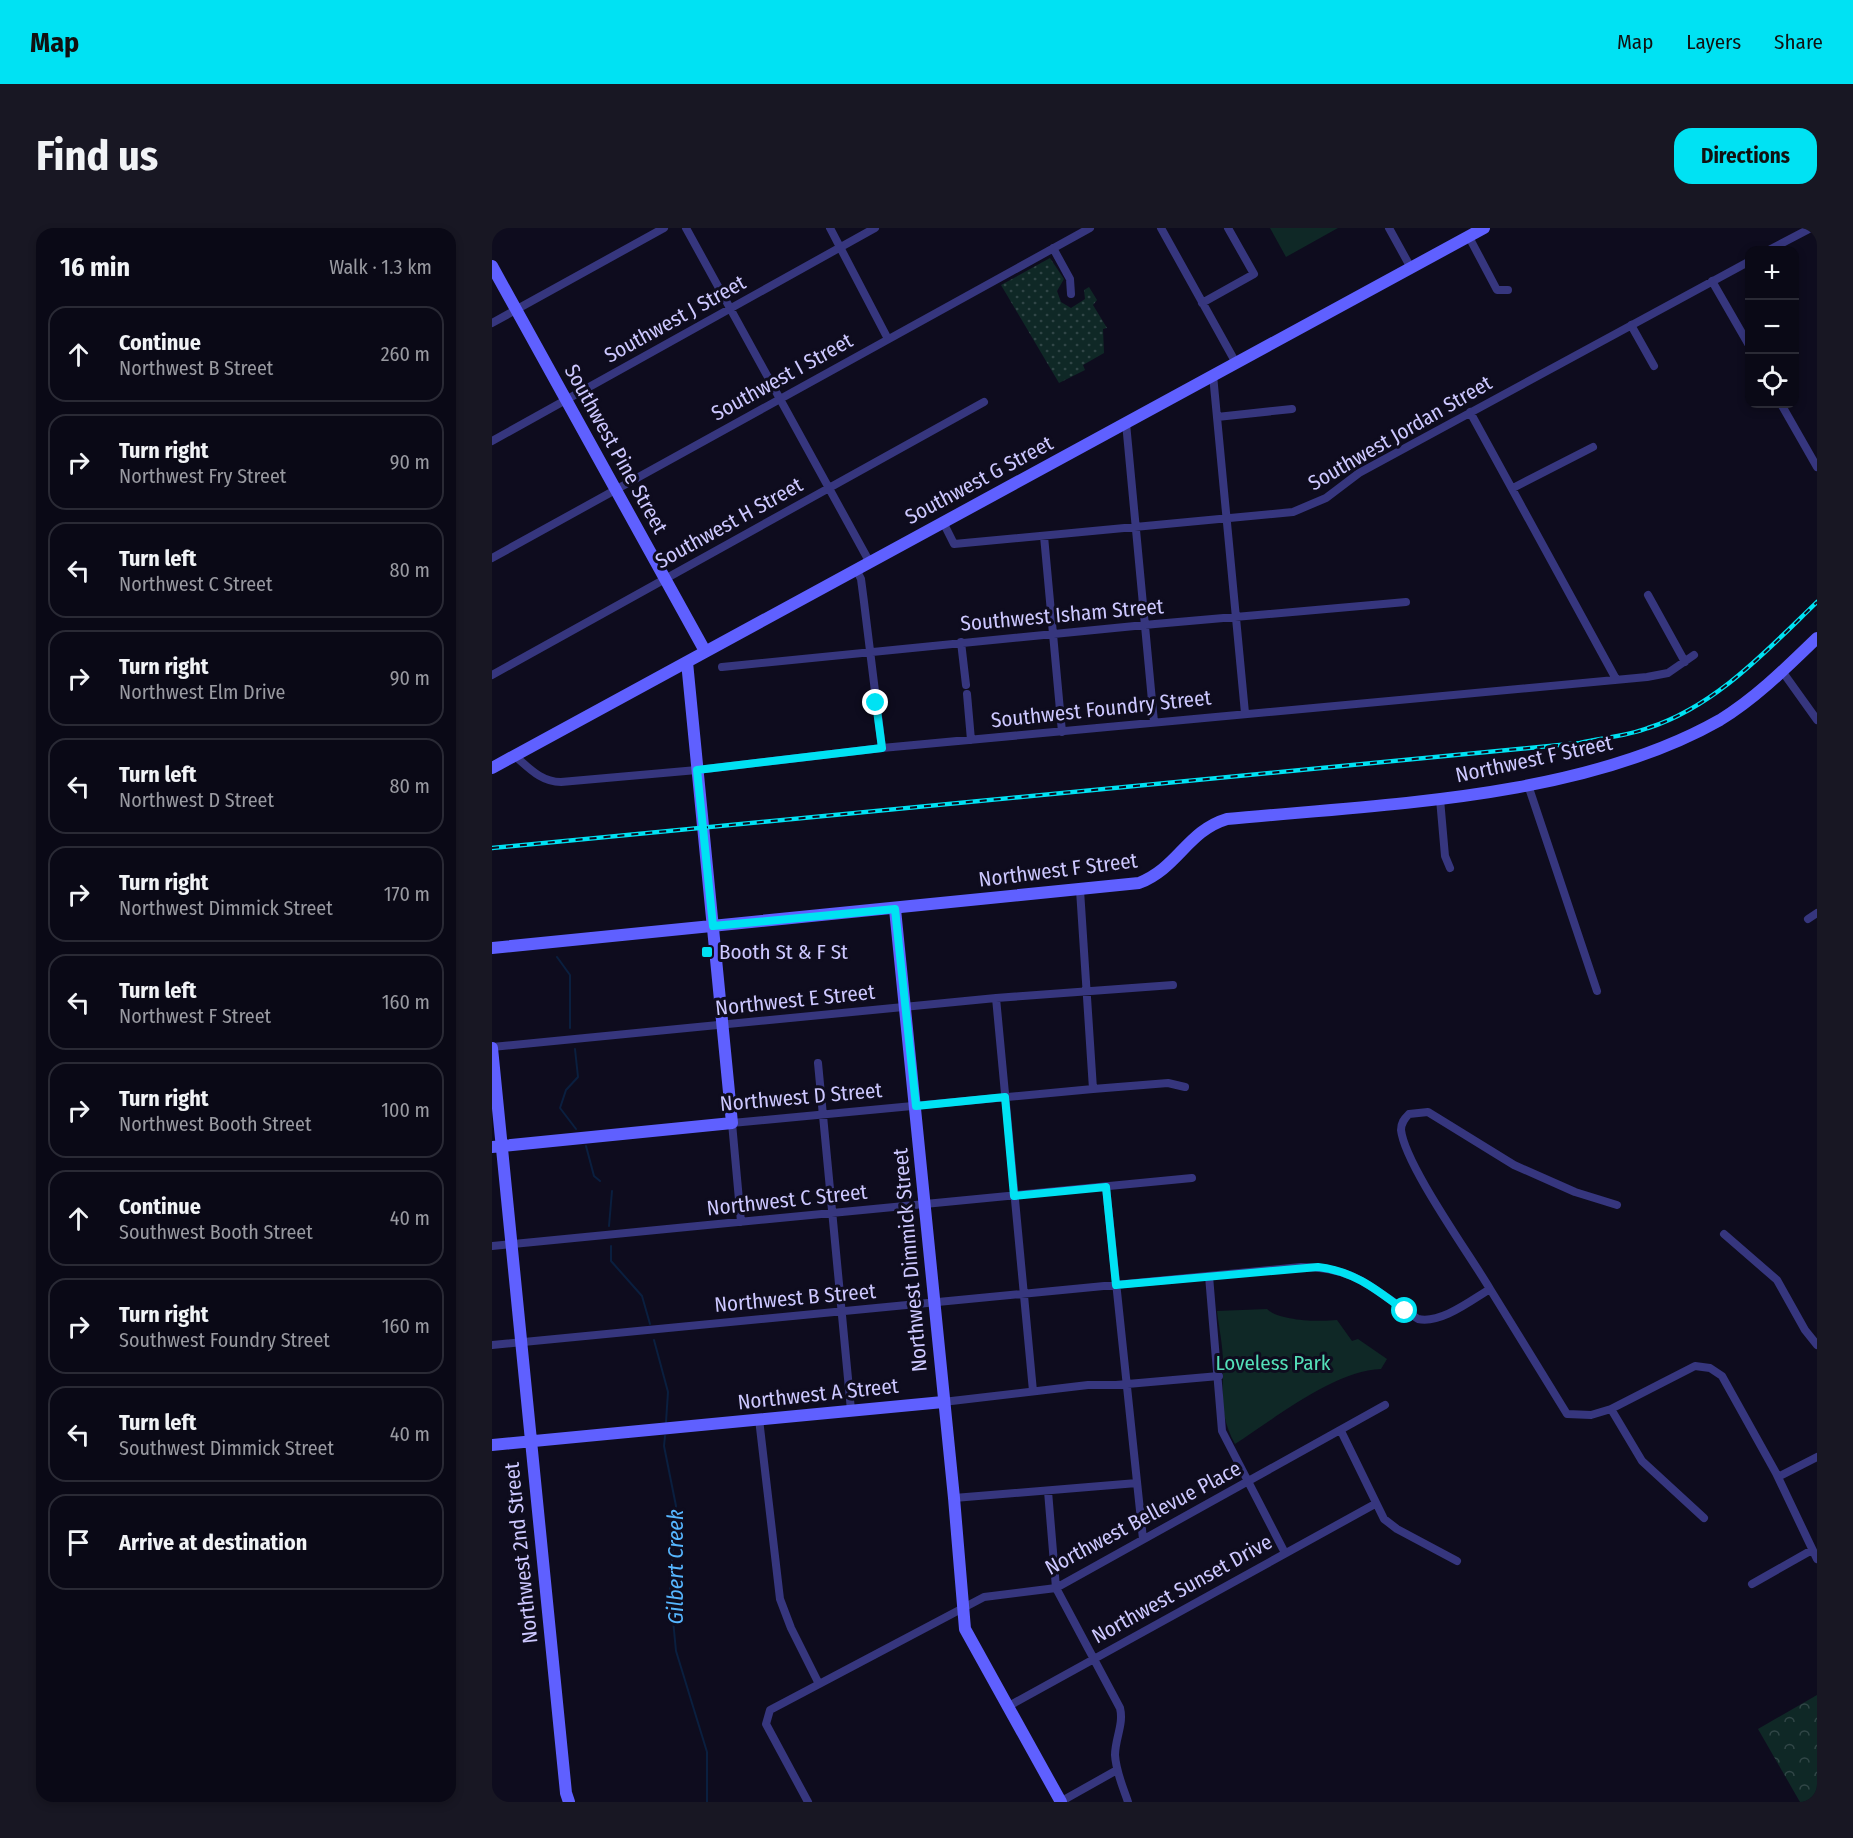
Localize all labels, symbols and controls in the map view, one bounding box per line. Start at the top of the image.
text: Map [30,26,79,59]
text: Map [1617,29,1653,55]
text: Layers [1686,29,1741,55]
text: Share [1774,29,1823,55]
button: Directions [1674,128,1817,184]
text: Find us [36,131,158,181]
map controls [1745,246,1799,408]
button: + [1745,246,1799,300]
text: 16 min [60,252,130,283]
text: Walk · 1.3 km [329,255,432,279]
street label: Southwest J Street [600,269,750,369]
button: − [1745,300,1799,354]
street label: Southwest I Street [707,327,857,427]
text: Continue [119,329,201,356]
icon: ahead [62,338,95,371]
text: 260 m [381,342,430,366]
button: locate [1745,354,1799,408]
text: Northwest B Street [119,356,273,380]
street label: Southwest Pine Street [559,360,673,538]
street label: Southwest Jordan Street [1303,370,1497,496]
street label: Southwest G Street [901,430,1058,530]
text: Turn right [119,437,208,464]
icon: right [62,446,95,479]
text: 90 m [390,450,430,474]
text: Northwest Fry Street [119,464,286,488]
street label: Southwest H Street [651,472,807,574]
text: Turn left [119,545,197,572]
icon: left [62,554,95,587]
text: 80 m [390,558,430,582]
text: Northwest C Street [119,572,273,596]
street label: Southwest Isham Street [959,593,1165,637]
text: Turn right [119,653,208,680]
icon: right [62,662,95,695]
text: 90 m [390,666,430,690]
text: Northwest Elm Drive [119,680,285,704]
street label: Southwest Foundry Street [990,684,1213,733]
route end [862,689,888,715]
street label: Northwest F Street [1453,730,1615,788]
text: Turn left [119,761,197,788]
icon: left [62,770,95,803]
text: 80 m [390,774,430,798]
text: Northwest D Street [119,788,274,812]
street label: Northwest F Street [977,847,1139,893]
text: Turn right [119,869,208,896]
icon: right [62,878,95,911]
text: 170 m [384,882,430,906]
text: Northwest Dimmick Street [119,896,333,920]
place label: Booth St & F St [719,939,848,965]
marker: Booth St & F St [700,945,714,959]
text: Turn left [119,977,197,1004]
street label: Northwest E Street [714,979,876,1021]
icon: left [62,986,95,1019]
text: 160 m [382,990,430,1014]
text: Northwest F Street [119,1004,271,1028]
street label: Northwest D Street [719,1077,883,1117]
text: Turn right [119,1085,208,1112]
icon: right [62,1094,95,1127]
text: 100 m [381,1098,430,1122]
text: Northwest Booth Street [119,1112,311,1136]
street label: Northwest Dimmick Street [887,1147,933,1373]
street label: Northwest C Street [705,1179,869,1221]
text: Continue [119,1193,201,1220]
icon: ahead [62,1202,95,1235]
text: 40 m [390,1206,430,1230]
text: Southwest Booth Street [119,1220,313,1244]
street label: Northwest B Street [713,1278,877,1318]
route start [1391,1297,1417,1323]
text: Turn right [119,1301,208,1328]
icon: right [62,1310,95,1343]
text: 160 m [382,1314,430,1338]
text: Southwest Foundry Street [119,1328,330,1352]
park label: Loveless Park [1215,1350,1331,1376]
street label: Northwest A Street [736,1373,900,1415]
text: Turn left [119,1409,197,1436]
icon: left [62,1418,95,1451]
text: 40 m [390,1422,430,1446]
text: Southwest Dimmick Street [119,1436,334,1460]
street label: Northwest Bellevue Place [1041,1455,1245,1581]
street label: Northwest 2nd Street [499,1461,543,1645]
water label: Gilbert Creek [662,1509,689,1625]
icon: arrive [62,1526,95,1559]
text: Arrive at destination [119,1529,307,1556]
street label: Northwest Sunset Drive [1087,1529,1277,1649]

